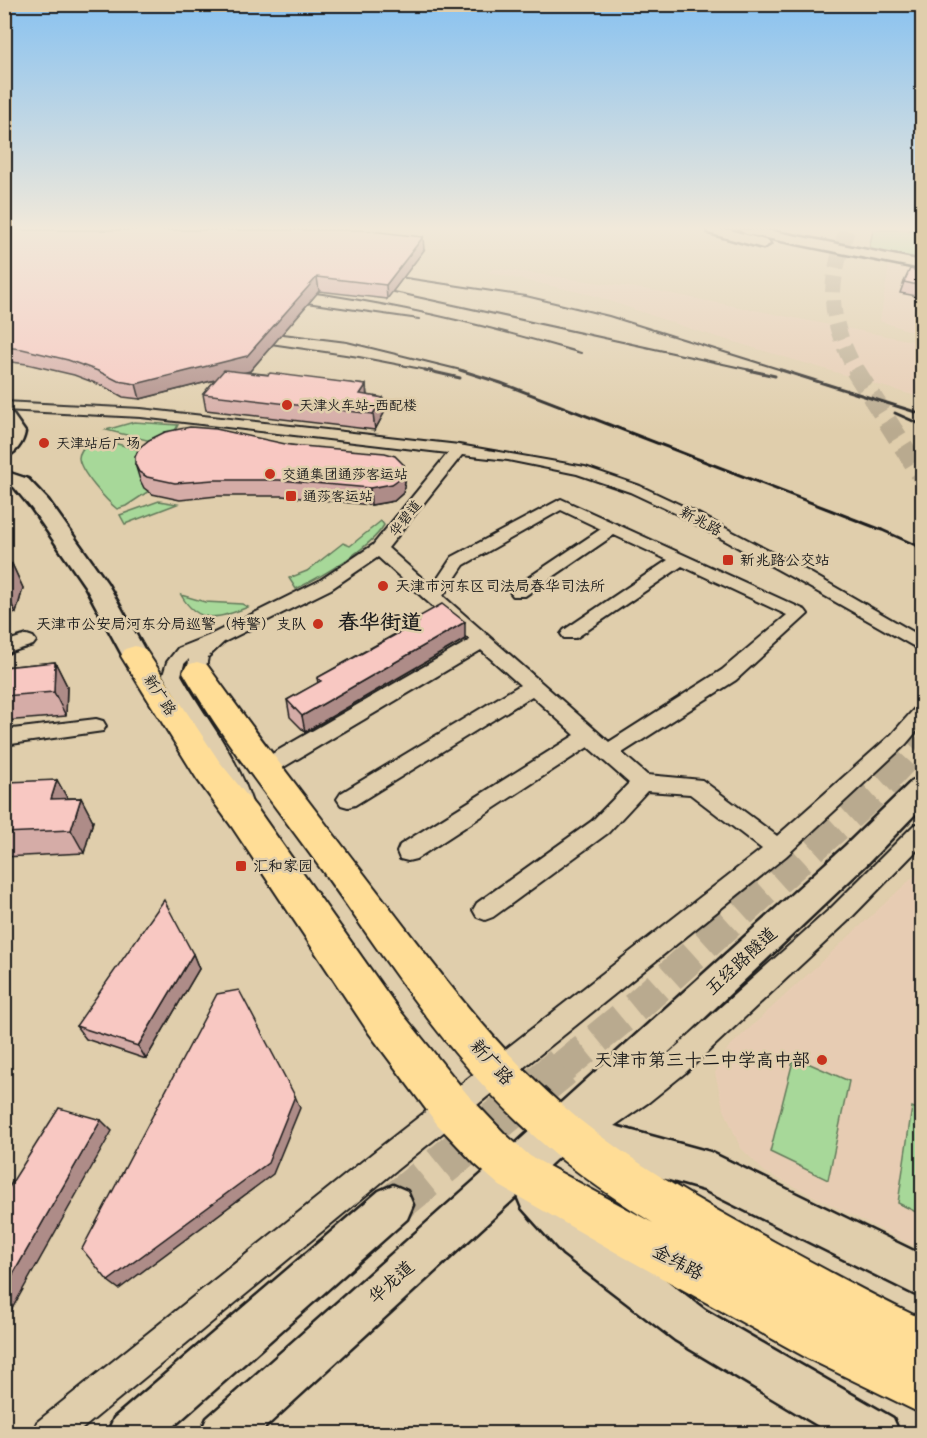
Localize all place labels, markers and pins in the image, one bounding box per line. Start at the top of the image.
place label: 天津火车站-西配楼 [299,397,417,414]
marker: 天津火车站-西配楼 [280,398,294,412]
place label: 天津站后广场 [56,435,140,452]
marker: 天津站后广场 [37,436,51,450]
place label: 交通集团通莎客运站 [282,466,408,483]
marker: 交通集团通莎客运站 [263,467,277,481]
place label: 通莎客运站 [303,488,373,505]
marker: 通莎客运站 [284,489,298,503]
place label: 新兆路公交站 [740,551,830,570]
marker: 新兆路公交站 [721,553,735,567]
place label: 天津市河东区司法局春华司法所 [395,577,605,596]
marker: 天津市河东区司法局春华司法所 [376,579,390,593]
place label: 天津市公安局河东分局巡警（特警）支队 [36,615,306,634]
marker: 天津市公安局河东分局巡警（特警）支队 [311,617,325,631]
place label: 汇和家园 [253,857,313,876]
marker: 汇和家园 [234,859,248,873]
place label: 天津市第三十二中学高中部 [594,1049,810,1072]
marker: 天津市第三十二中学高中部 [815,1053,829,1067]

